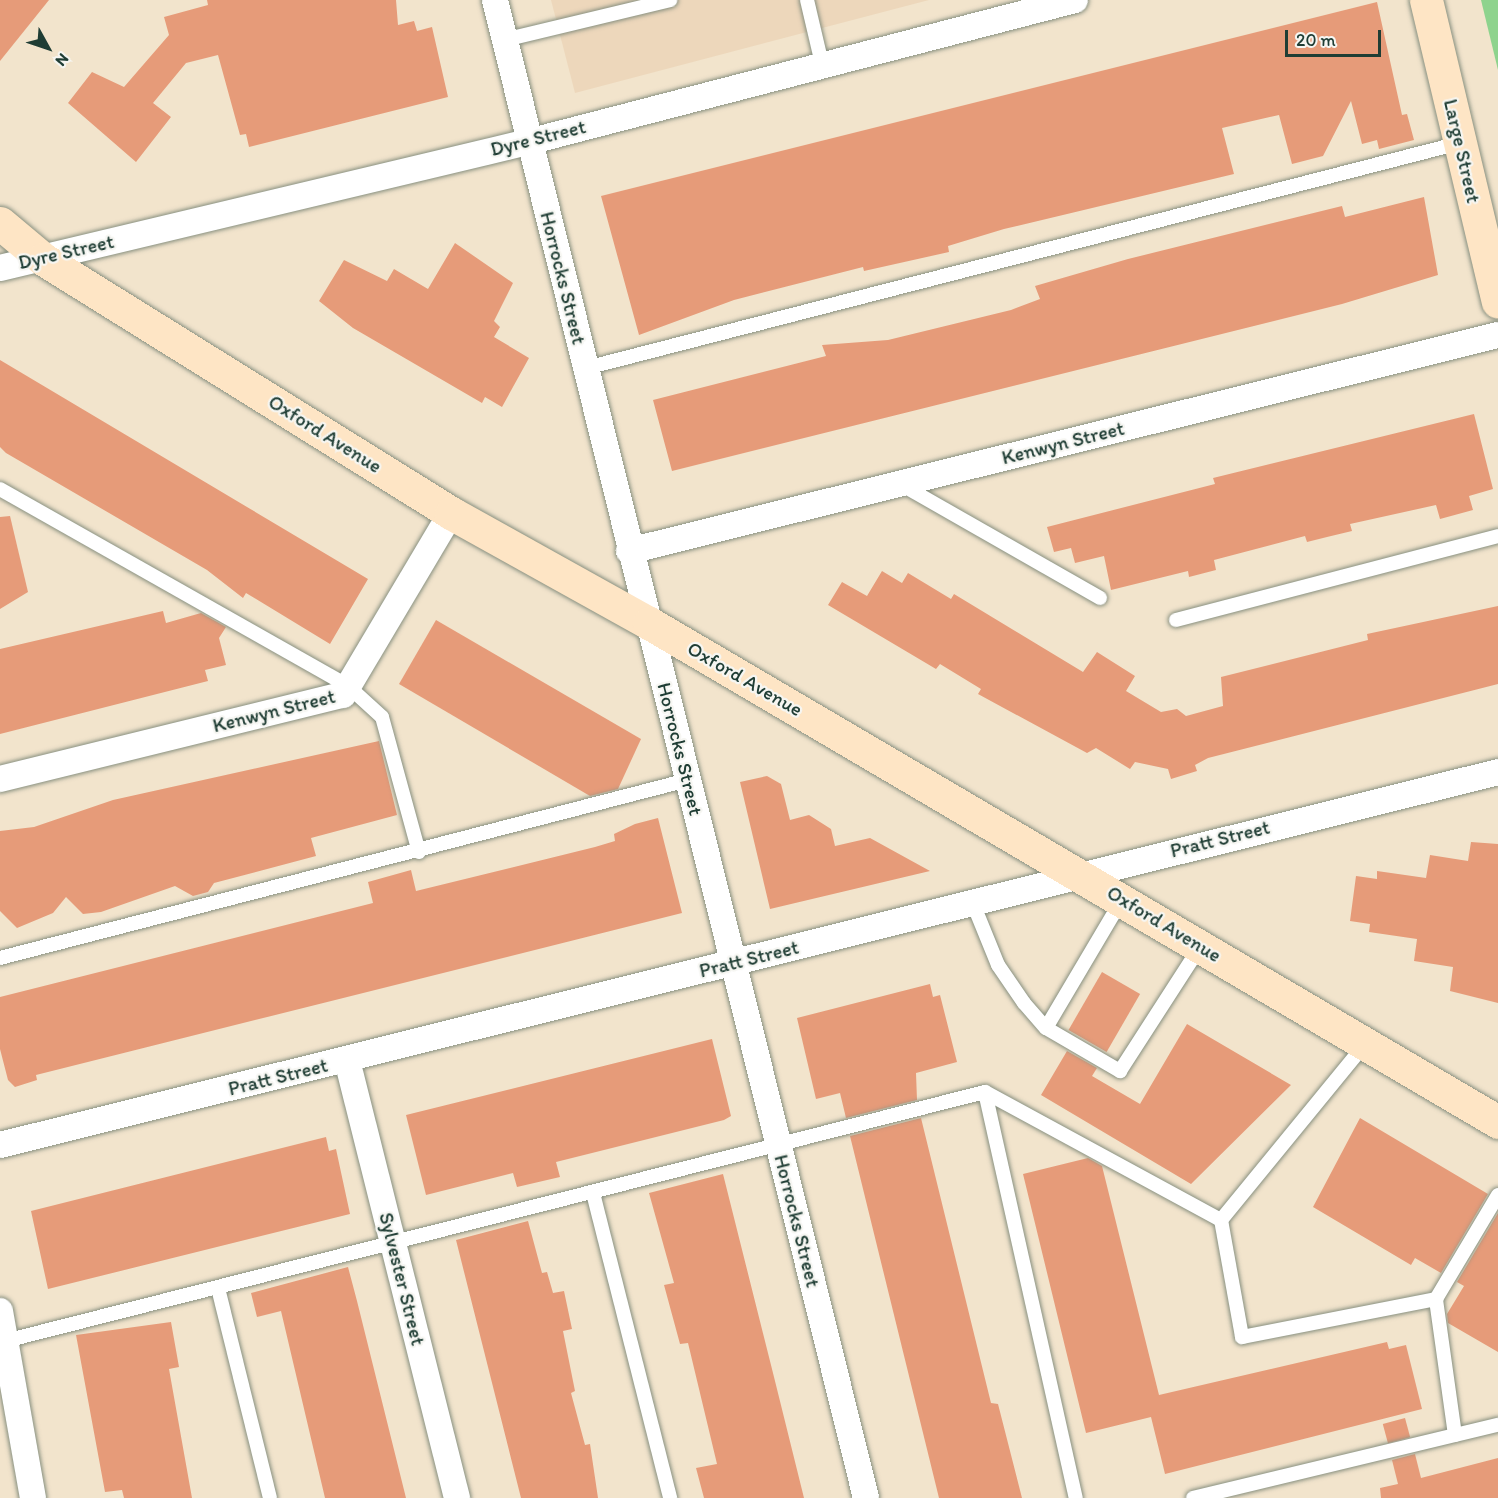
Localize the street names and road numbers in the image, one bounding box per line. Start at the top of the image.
street label: Large Street [1438,97,1486,205]
street label: Dyre Street [488,115,588,161]
street label: Horrocks Street [535,209,591,347]
street label: Dyre Street [16,229,116,275]
street label: Oxford Avenue [264,390,386,478]
street label: Kenwyn Street [999,416,1127,470]
street label: Oxford Avenue [684,637,806,721]
street label: Horrocks Street [652,680,708,818]
street label: Kenwyn Street [210,684,338,738]
street label: Pratt Street [1168,815,1272,863]
street label: Oxford Avenue [1103,881,1225,967]
street label: Pratt Street [697,935,801,983]
street label: Pratt Street [226,1053,330,1101]
street label: Horrocks Street [769,1152,825,1290]
street label: Sylvester Street [374,1210,430,1348]

